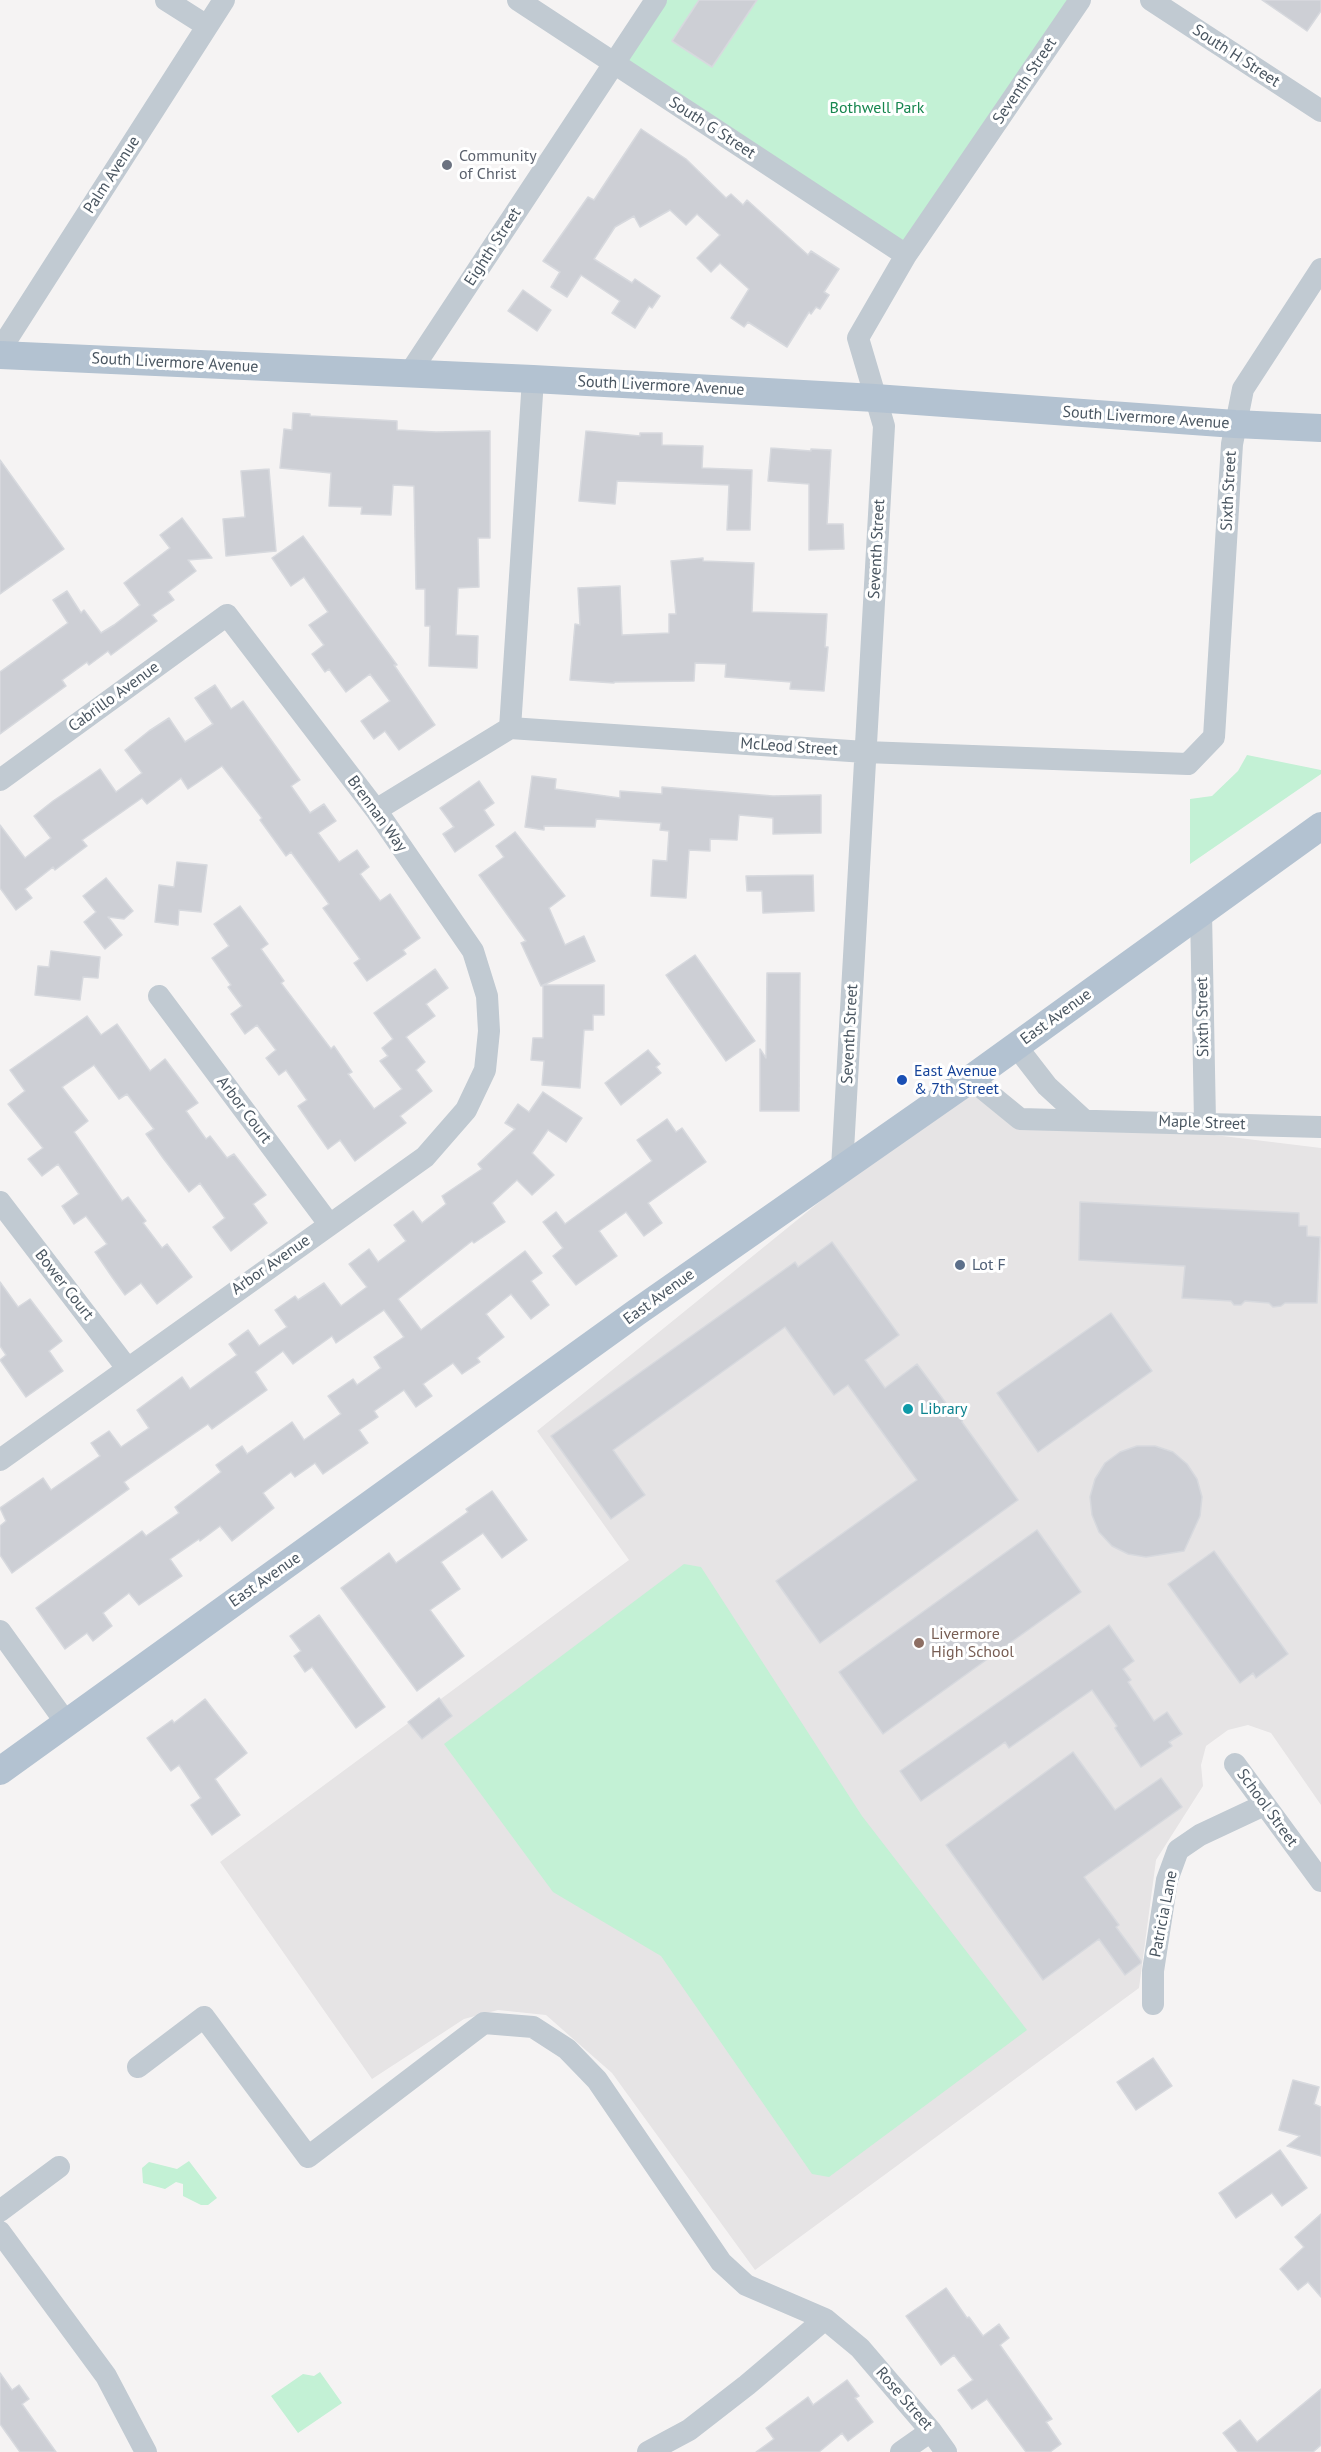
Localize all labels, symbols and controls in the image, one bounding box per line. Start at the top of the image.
street label: South H Street [1189,21,1283,91]
street label: Seventh Street [989,34,1061,128]
street label: South G Street [665,93,759,163]
park label: Bothwell Park [830,98,924,118]
street label: Palm Avenue [80,133,144,217]
place label: Community of Christ [459,146,537,184]
marker: Community of Christ [440,158,454,172]
street label: Eighth Street [461,204,525,290]
street label: South Livermore Avenue [91,349,259,377]
street label: South Livermore Avenue [577,372,745,400]
street label: South Livermore Avenue [1062,403,1230,433]
street label: Sixth Street [1217,450,1241,532]
street label: Seventh Street [865,499,889,599]
street label: Cabrillo Avenue [65,658,163,736]
street label: McLeod Street [740,734,838,760]
street label: Brennan Way [343,772,411,856]
street label: Sixth Street [1193,977,1213,1057]
street label: Seventh Street [838,984,862,1084]
street label: East Avenue [1017,985,1095,1049]
place label: East Avenue & 7th Street [914,1061,999,1099]
street label: Arbor Court [213,1073,275,1147]
marker: East Avenue & 7th Street [895,1073,909,1087]
street label: Maple Street [1158,1112,1246,1134]
street label: Arbor Avenue [228,1231,314,1299]
street label: Bower Court [30,1246,98,1324]
place label: Lot F [972,1255,1006,1275]
marker: Lot F [953,1258,967,1272]
street label: East Avenue [620,1265,698,1329]
place label: Library [920,1399,967,1419]
marker: Library [901,1402,915,1416]
street label: East Avenue [226,1548,304,1612]
place label: Livermore High School [931,1624,1014,1662]
marker: Livermore High School [912,1636,926,1650]
street label: School Street [1232,1765,1302,1851]
street label: Patricia Lane [1146,1869,1182,1959]
street label: Rose Street [871,2364,937,2434]

